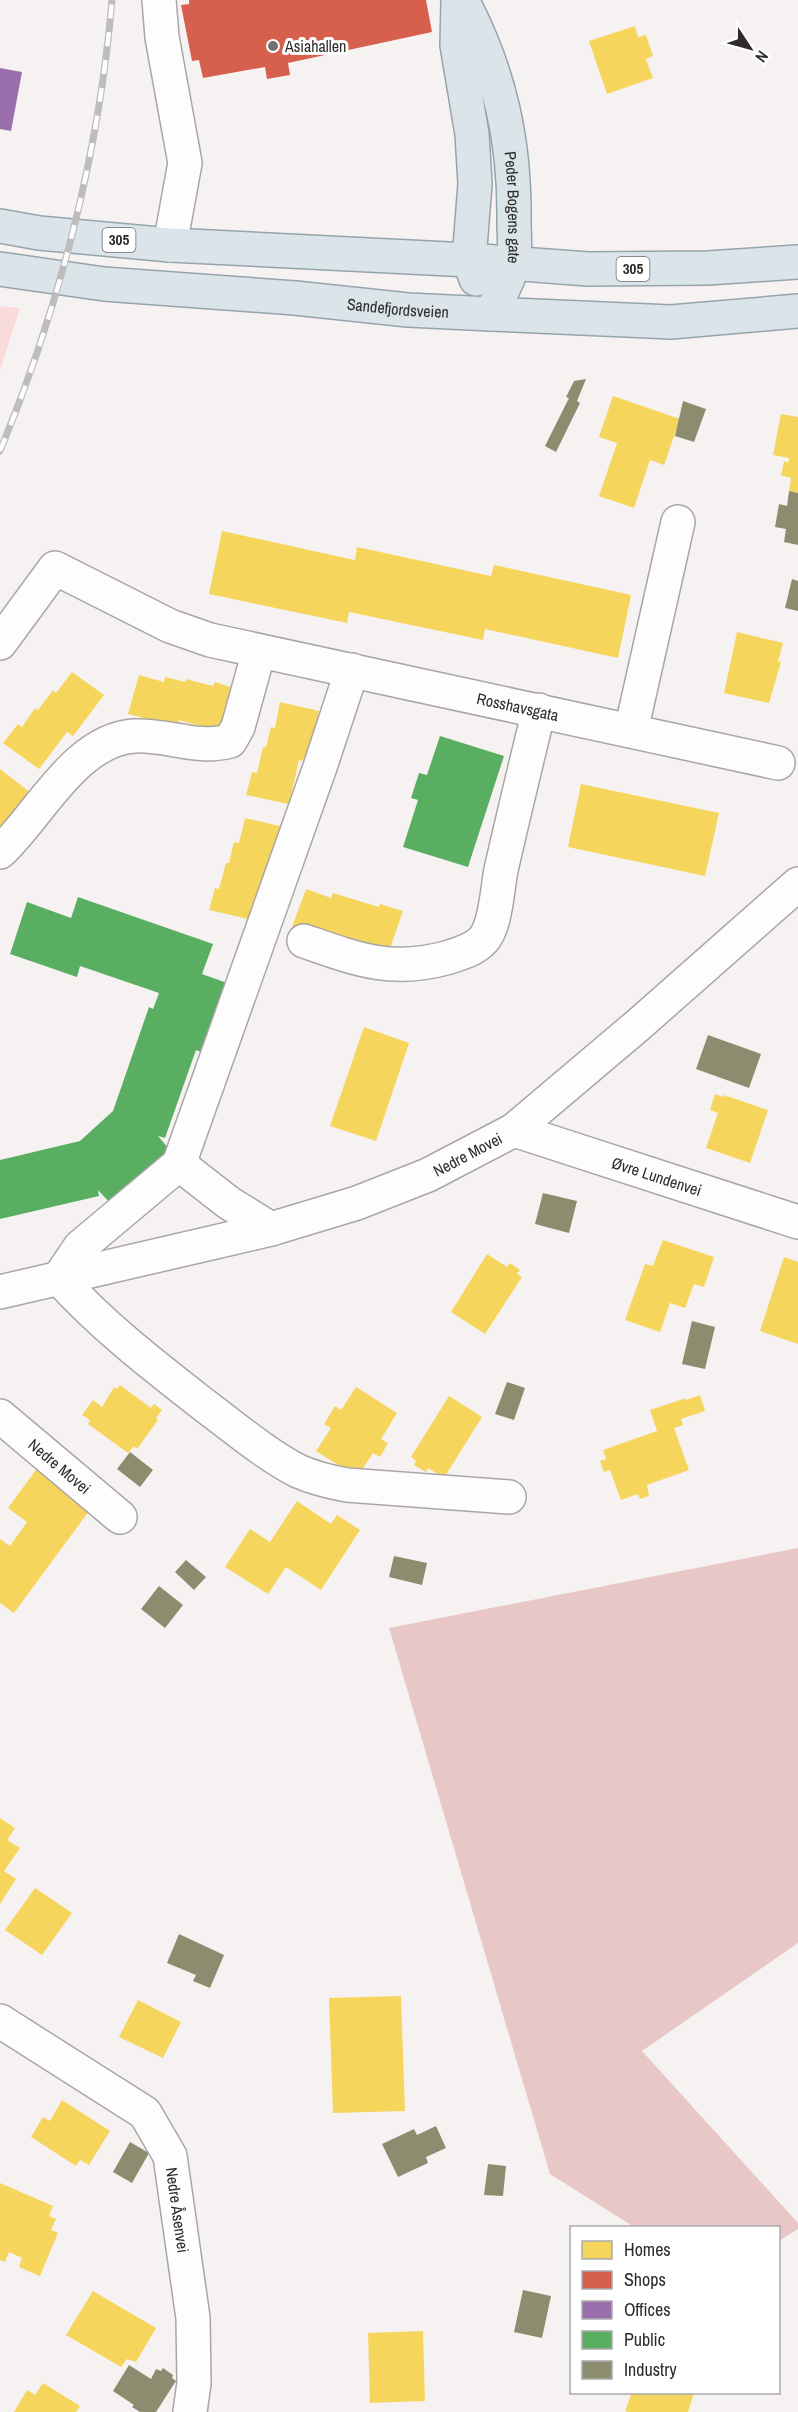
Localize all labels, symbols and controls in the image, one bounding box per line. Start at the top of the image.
north arrow [720,18,780,78]
place label: Asiahallen [284,35,346,57]
marker: Asiahallen [266,39,280,53]
text: N [750,47,774,67]
street label: Peder Bogens gate [499,150,526,265]
road number: 305 [102,228,136,252]
road number: 305 [616,257,650,281]
street label: Sandefjordsveien [346,293,449,323]
street label: Rosshavsgata [475,687,561,726]
street label: Nedre Movei [429,1127,506,1181]
street label: Øvre Lundenvei [609,1151,705,1201]
street label: Nedre Movei [24,1434,96,1499]
street label: Nedre Åsenvei [161,2166,195,2254]
legend [570,2226,780,2394]
text: Homes [624,2237,671,2262]
text: Shops [624,2267,666,2292]
text: Offices [624,2297,671,2322]
text: Public [624,2327,665,2352]
text: Industry [624,2357,677,2382]

